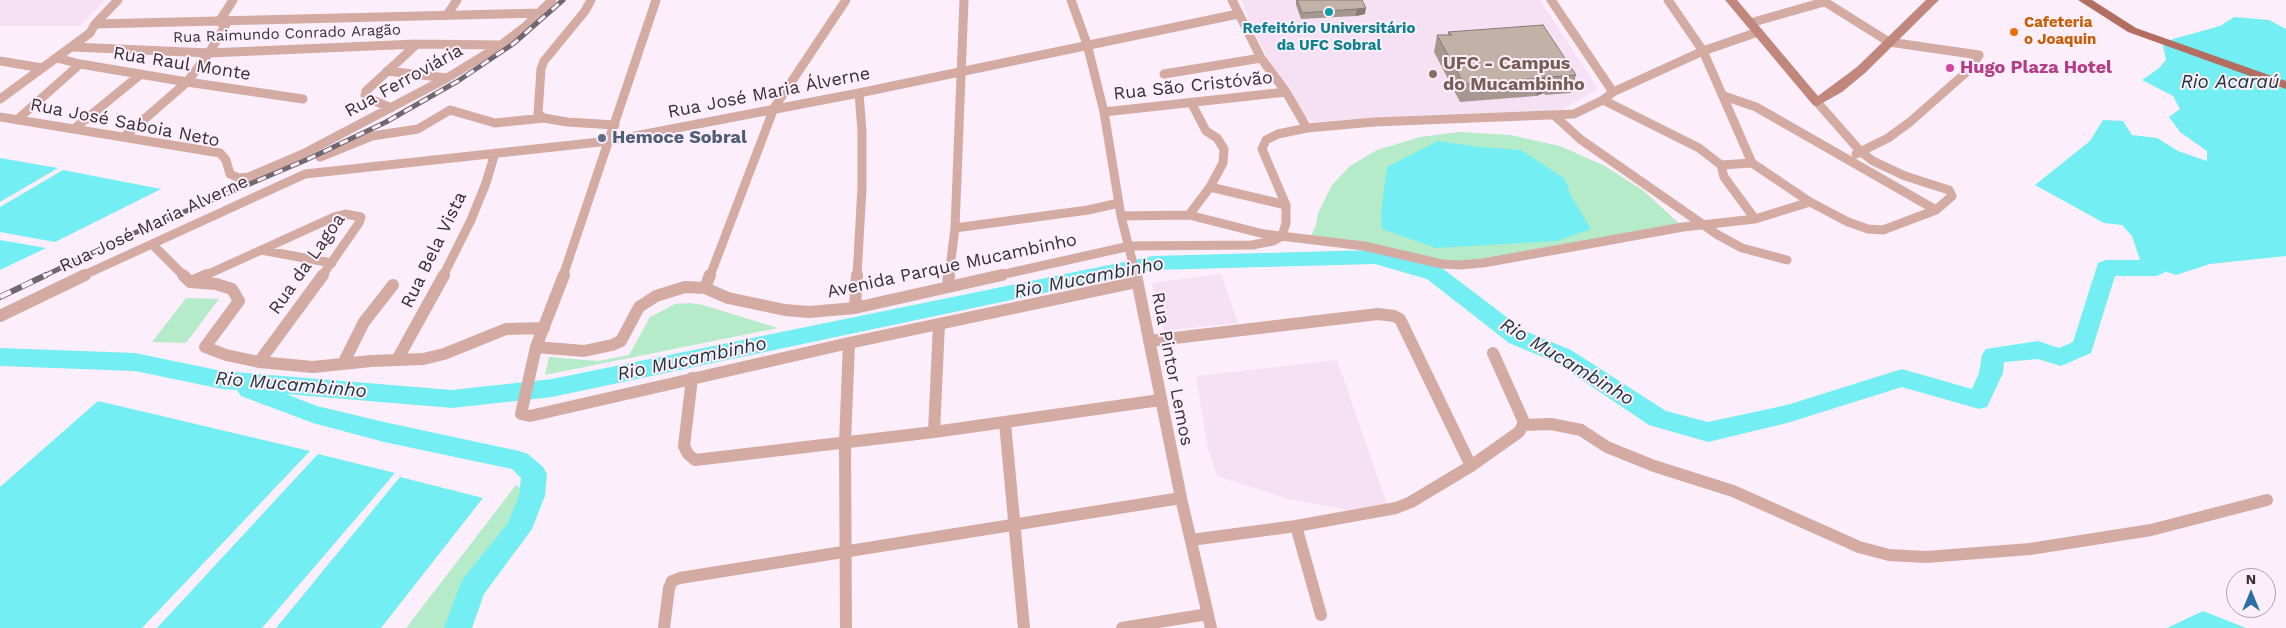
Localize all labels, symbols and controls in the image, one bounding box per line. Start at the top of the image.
marker: Refeitório Universitário da UFC Sobral [1323,6,1335,18]
place label: Cafeteria o Joaquin [2024,14,2096,49]
place label: Refeitório Universitário da UFC Sobral [1243,20,1415,55]
street label: Rua Raimundo Conrado Aragão [173,21,401,47]
marker: Cafeteria o Joaquin [2008,26,2020,38]
street label: Rua Ferroviária [341,40,467,122]
street label: Rua Raul Monte [112,42,252,86]
place label: UFC - Campus do Mucambinho [1443,53,1585,96]
place label: Hugo Plaza Hotel [1960,57,2112,79]
marker: Hugo Plaza Hotel [1944,62,1956,74]
street label: Rua José Maria Álverne [666,63,872,123]
street label: Rua São Cristóvão [1112,67,1274,105]
marker: UFC - Campus do Mucambinho [1427,68,1439,80]
water label: Rio Acaraú [2181,71,2279,93]
street label: Rua José Saboia Neto [29,94,221,152]
place label: Hemoce Sobral [612,127,747,149]
marker: Hemoce Sobral [596,132,608,144]
street label: Rua José Maria Alverne [56,171,252,277]
street label: Rua Bela Vista [396,188,472,312]
street label: Rua da Lagoa [264,209,350,319]
street label: Avenida Parque Mucambinho [825,229,1079,303]
water label: Rio Mucambinho [1012,252,1166,304]
street label: Rua Pintor Lemos [1147,290,1197,448]
water label: Rio Mucambinho [1496,313,1638,411]
water label: Rio Mucambinho [615,332,769,386]
water label: Rio Mucambinho [214,367,368,403]
north arrow [2226,568,2276,618]
text: N [2246,571,2256,587]

